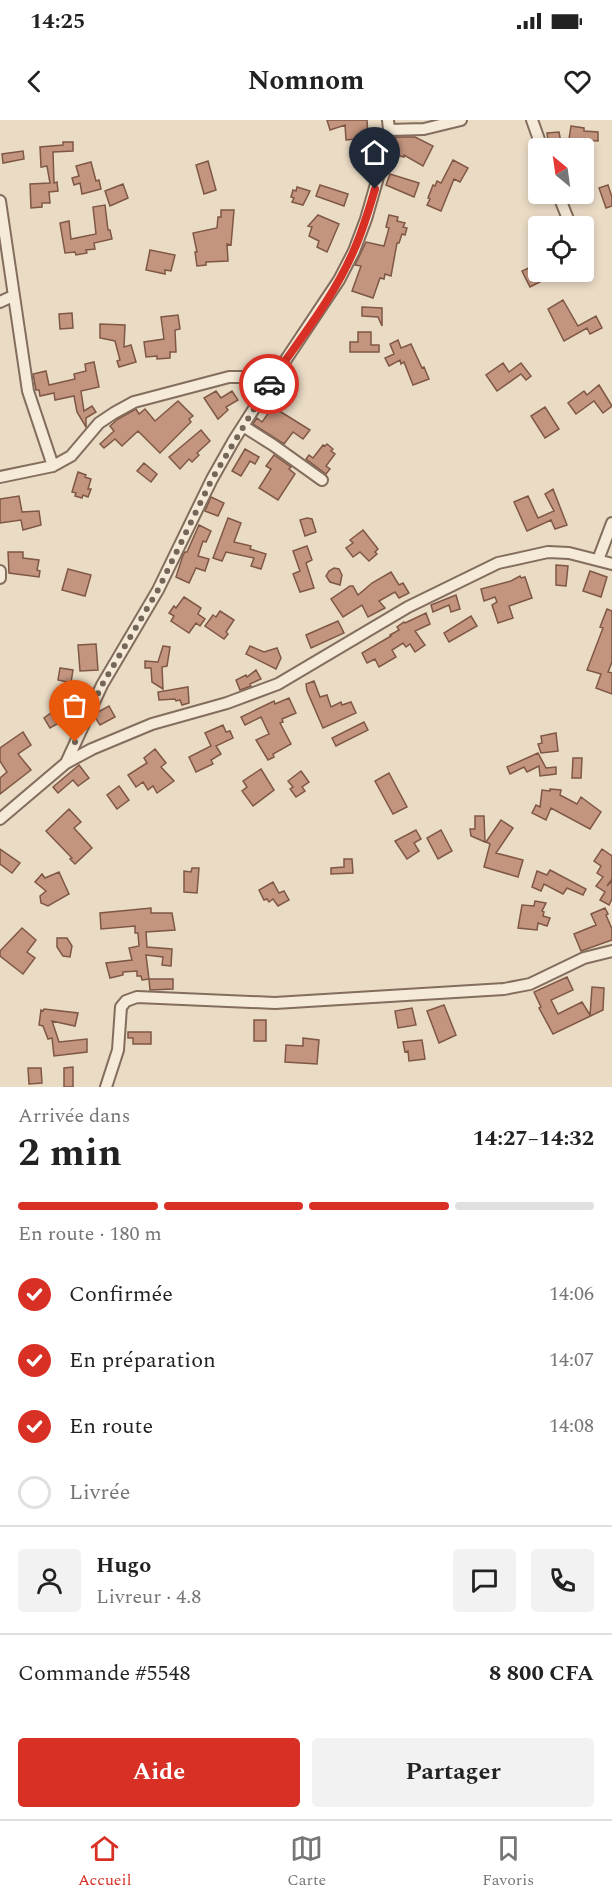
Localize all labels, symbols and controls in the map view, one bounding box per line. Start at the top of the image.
text: 14:25 [30,5,85,38]
text: Nomnom [248,60,364,102]
icon: back [18,65,51,98]
icon: heart [561,65,594,98]
pin [349,127,400,189]
icon: home [358,136,391,169]
north arrow [528,138,594,204]
map controls [528,138,594,282]
button: locate [528,216,594,282]
courier [239,354,299,414]
icon: car [253,368,286,401]
pin [49,680,100,742]
icon: bag [58,689,91,722]
text: Arrivée dans [18,1101,130,1131]
text: 14:27–14:32 [472,1122,594,1155]
text: 2 min [18,1124,122,1183]
text: En route · 180 m [18,1219,162,1249]
icon: check [18,1278,51,1311]
text: Confirmée [69,1278,173,1311]
text: 14:06 [549,1279,594,1309]
icon: check [18,1344,51,1377]
text: En préparation [69,1344,216,1377]
text: 14:07 [549,1345,594,1375]
icon: check [18,1410,51,1443]
text: En route [69,1410,153,1443]
text: 14:08 [549,1411,594,1441]
text: Livrée [69,1476,130,1509]
button: person [18,1549,81,1612]
text: Hugo [96,1549,151,1582]
button: chat [453,1549,516,1612]
button: phone [531,1549,594,1612]
text: Livreur · 4.8 [96,1582,201,1612]
text: Commande #5548 [18,1657,191,1690]
text: 8 800 CFA [489,1657,594,1690]
button: Aide [18,1738,300,1807]
button: Partager [312,1738,594,1807]
tab: Accueil [78,1832,131,1892]
tab: Carte [287,1832,326,1892]
tab: Favoris [482,1832,534,1892]

